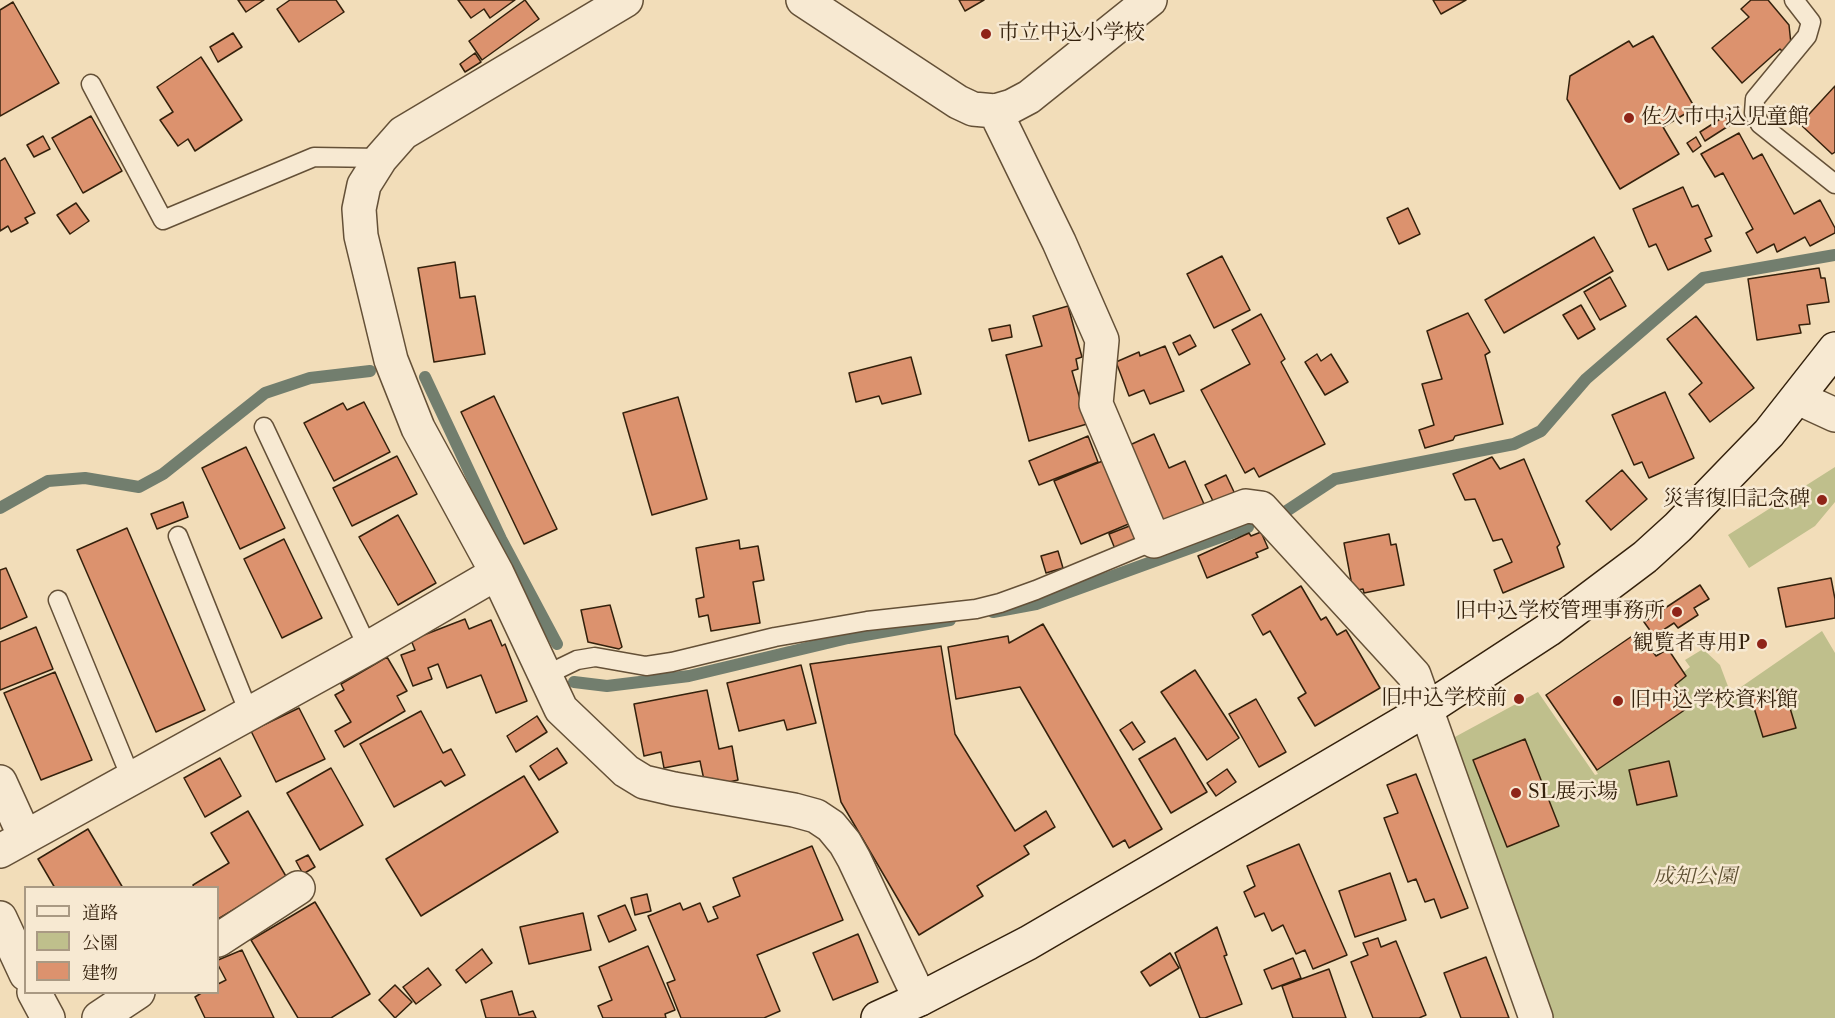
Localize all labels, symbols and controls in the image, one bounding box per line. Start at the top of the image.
place label: 市立中込小学校 [998,21,1145,47]
marker: 市立中込小学校 [979,27,993,41]
place label: 佐久市中込児童館 [1641,105,1809,131]
marker: 佐久市中込児童館 [1622,111,1636,125]
place label: 災害復旧記念碑 [1663,487,1810,513]
marker: 災害復旧記念碑 [1815,493,1829,507]
place label: 旧中込学校管理事務所 [1455,599,1665,625]
marker: 旧中込学校管理事務所 [1670,605,1684,619]
place label: 観覧者専用P [1633,631,1750,657]
marker: 観覧者専用P [1755,637,1769,651]
place label: 旧中込学校前 [1381,686,1507,712]
place label: 旧中込学校資料館 [1630,688,1798,714]
marker: 旧中込学校前 [1512,692,1526,706]
marker: 旧中込学校資料館 [1611,694,1625,708]
place label: SL展示場 [1528,780,1618,806]
marker: SL展示場 [1509,786,1523,800]
park label: 成知公園 [1653,865,1737,891]
legend [24,886,219,994]
text: 道路 [82,902,118,925]
text: 公園 [82,932,118,955]
text: 建物 [82,962,118,985]

